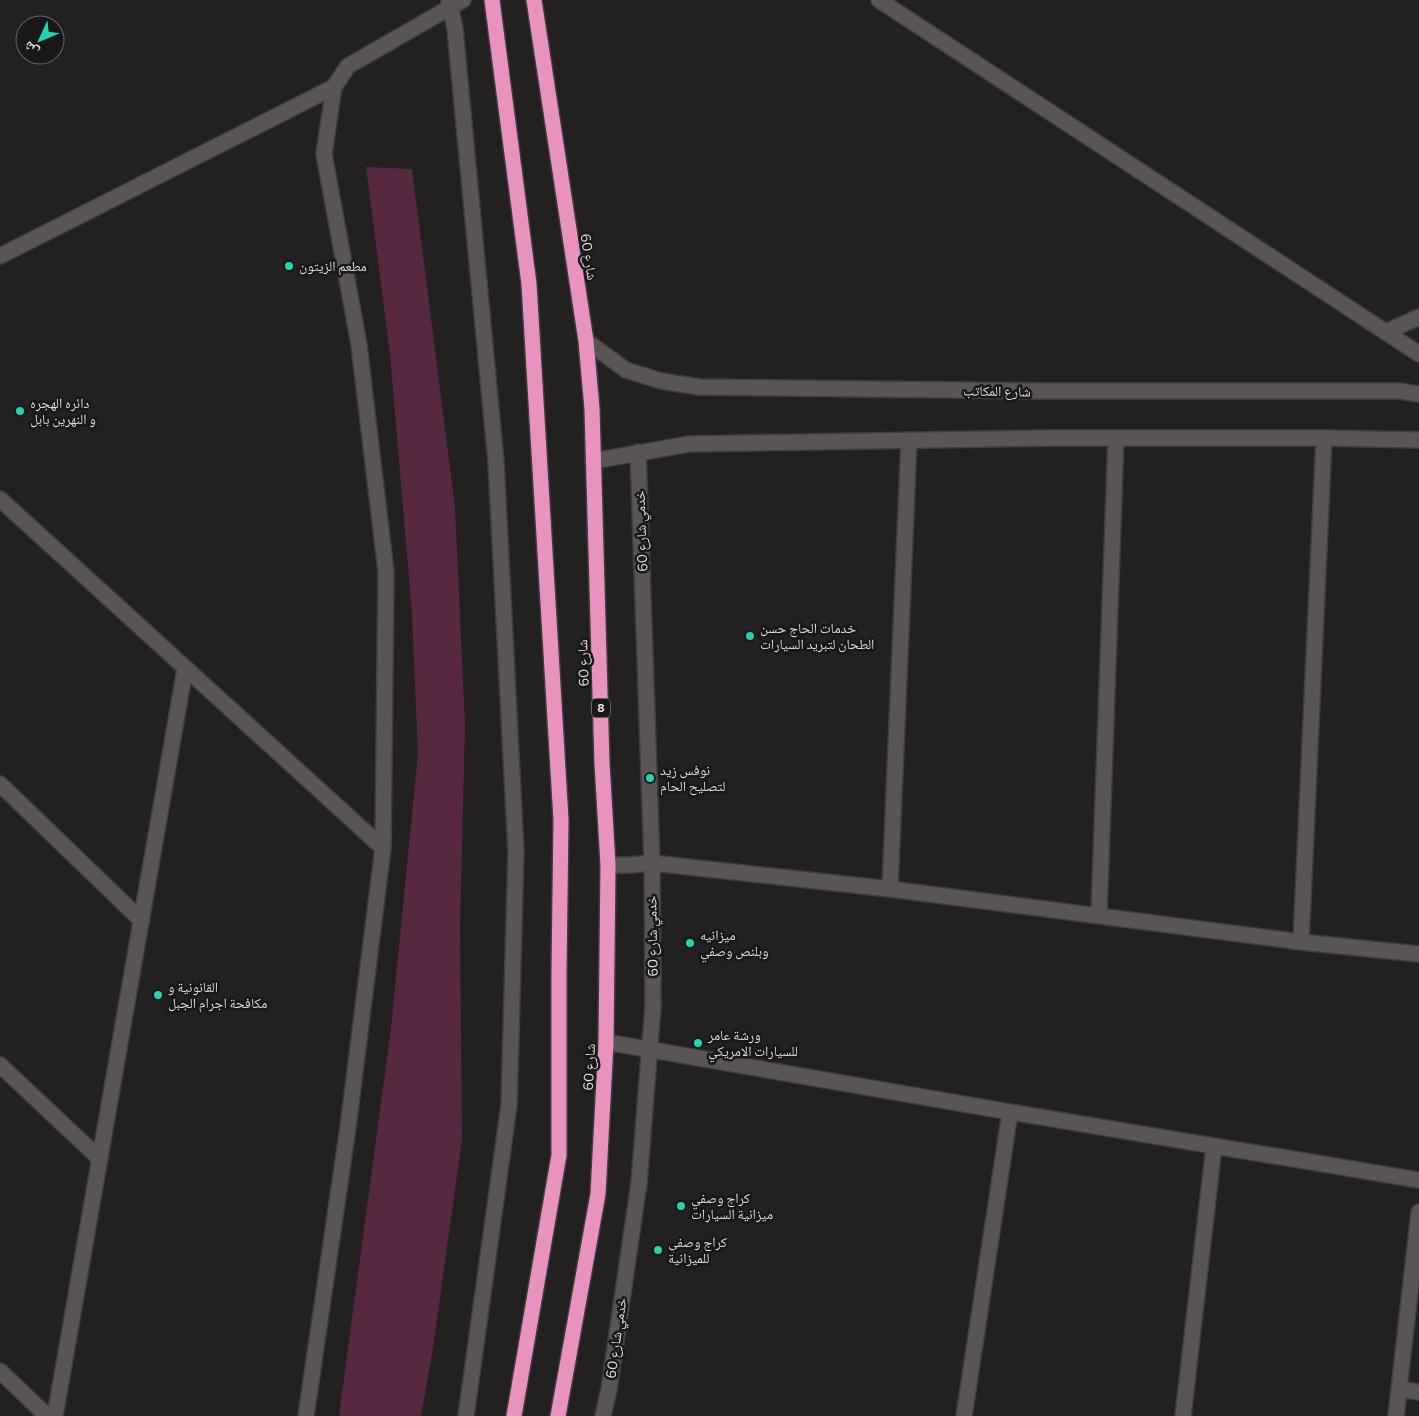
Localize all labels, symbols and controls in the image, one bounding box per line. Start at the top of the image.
north arrow [15,15,65,65]
text: ش [19,37,42,61]
street label: شارع 60 [575,232,602,282]
place label: مطعم الزيتون [299,257,367,276]
marker: مطعم الزيتون [283,260,295,272]
street label: شارع المکاتب [963,381,1031,402]
place label: دائره الهجره و النهرين بابل [30,394,96,428]
marker: دائره الهجره و النهرين بابل [14,405,26,417]
street label: خدمي شارع 60 [631,490,654,572]
place label: خدمات الحاج حسن الطحان لتبريد السيارات [760,619,874,653]
marker: خدمات الحاج حسن الطحان لتبريد السيارات [744,630,756,642]
street label: شارع 60 [573,639,594,687]
road number: 8 [592,698,610,718]
place label: نوفس زيد لتصليح الحام [660,761,725,796]
marker: نوفس زيد لتصليح الحام [644,772,656,784]
street label: خدمي شارع 60 [642,895,664,977]
place label: ميزانيه وبلنص وصفي [700,926,769,963]
marker: ميزانيه وبلنص وصفي [684,937,696,949]
place label: القانونية و مكافحة اجرام الجبل [168,978,267,1013]
marker: القانونية و مكافحة اجرام الجبل [152,989,164,1001]
place label: ورشة عامر للسيارات الامريكي [707,1026,798,1063]
marker: ورشة عامر للسيارات الامريكي [692,1037,704,1049]
street label: شارع 60 [579,1043,600,1091]
place label: كراج وصفي ميزانية السيارات [691,1189,773,1223]
marker: كراج وصفي ميزانية السيارات [675,1200,687,1212]
place label: كراج وصفي للميزانية [668,1233,727,1267]
marker: كراج وصفي للميزانية [652,1244,664,1256]
street label: خدمي شارع 60 [601,1296,633,1380]

